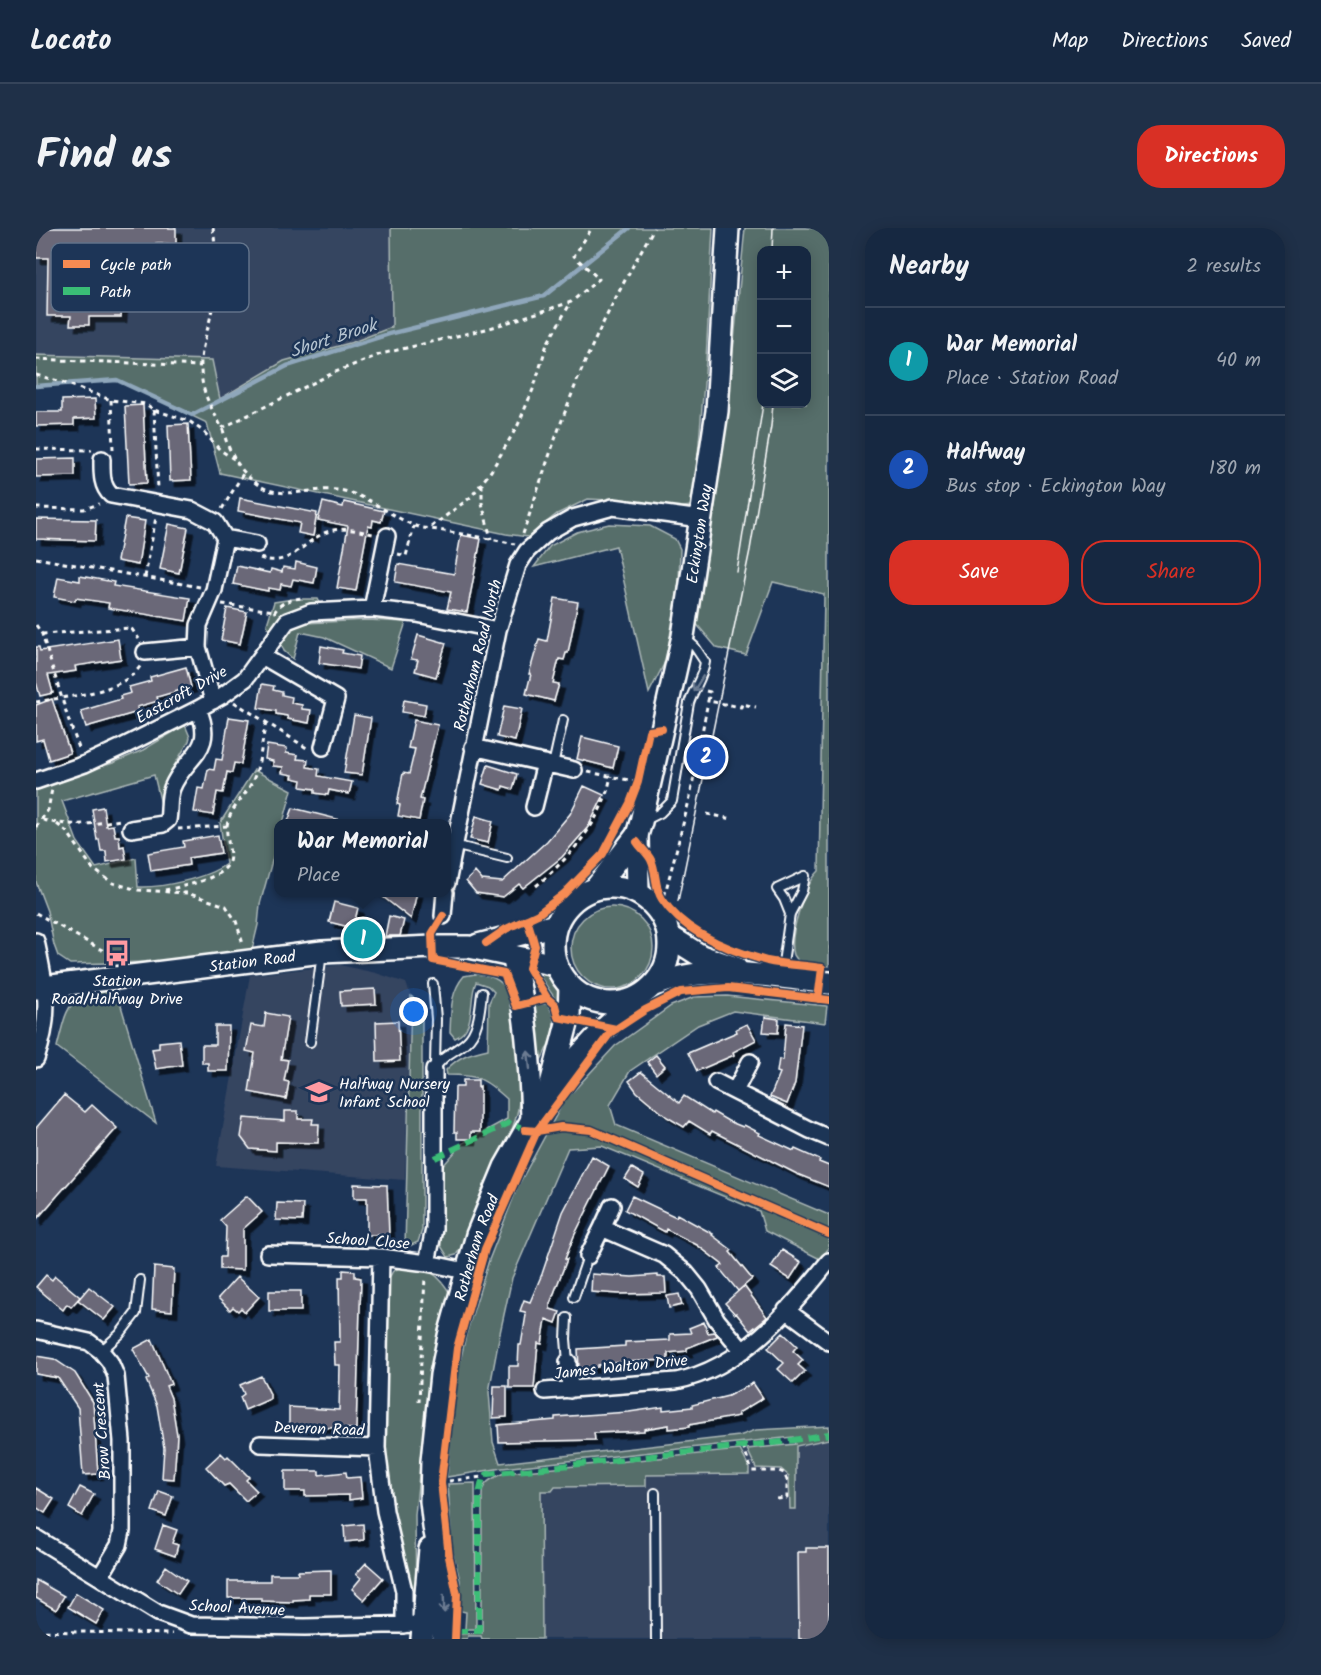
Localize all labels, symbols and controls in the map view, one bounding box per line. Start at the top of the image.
text: Locato [30,19,111,64]
text: Map [1052,25,1088,58]
text: Directions [1121,25,1208,58]
text: Saved [1241,25,1291,58]
text: Find us [36,123,172,190]
button: Directions [1137,125,1285,188]
legend [51,243,249,312]
map controls [757,246,811,408]
button: + [757,246,811,300]
text: Nearby [889,246,969,288]
text: 2 results [1186,251,1261,283]
text: Cycle path [100,253,172,278]
text: Path [100,280,131,305]
button: − [757,300,811,354]
water label: Short Brook [286,311,383,367]
text: War Memorial [946,328,1077,363]
text: 1 [905,345,912,377]
text: 40 m [1216,345,1261,377]
button: layers [757,354,811,408]
text: Place · Station Road [946,363,1118,395]
text: Halfway [946,436,1025,471]
text: 2 [903,453,914,485]
text: 180 m [1209,453,1261,485]
text: Bus stop · Eckington Way [946,471,1165,503]
street label: Eckington Way [680,482,720,585]
button: Save [889,540,1069,605]
button: Share [1081,540,1261,605]
street label: Rotherham Road North [447,577,509,734]
street label: Eastcroft Drive [131,660,232,731]
one-way arrow [692,675,704,692]
pin: 2 [686,734,726,780]
popup [274,819,451,897]
text: War Memorial [297,825,428,860]
text: Place [297,860,340,892]
pin: 1 [344,916,382,962]
bus stop icon: Station Road/Halfway Drive [102,938,132,968]
street label: Station Road [208,944,298,980]
place label: Station Road/Halfway Drive [51,969,183,1012]
your location [399,997,428,1026]
one-way arrow [523,1051,534,1070]
place label: Halfway Nursery Infant School [339,1072,450,1115]
school or university icon: Halfway Nursery Infant School [304,1077,334,1107]
street label: Rotherham Road [448,1190,507,1304]
street label: School Close [325,1226,411,1257]
street label: James Walton Drive [553,1348,689,1387]
street label: Brow Crescent [87,1380,118,1481]
street label: Deveron Road [273,1415,366,1444]
street label: School Avenue [188,1593,286,1623]
one-way arrow [438,1593,449,1613]

